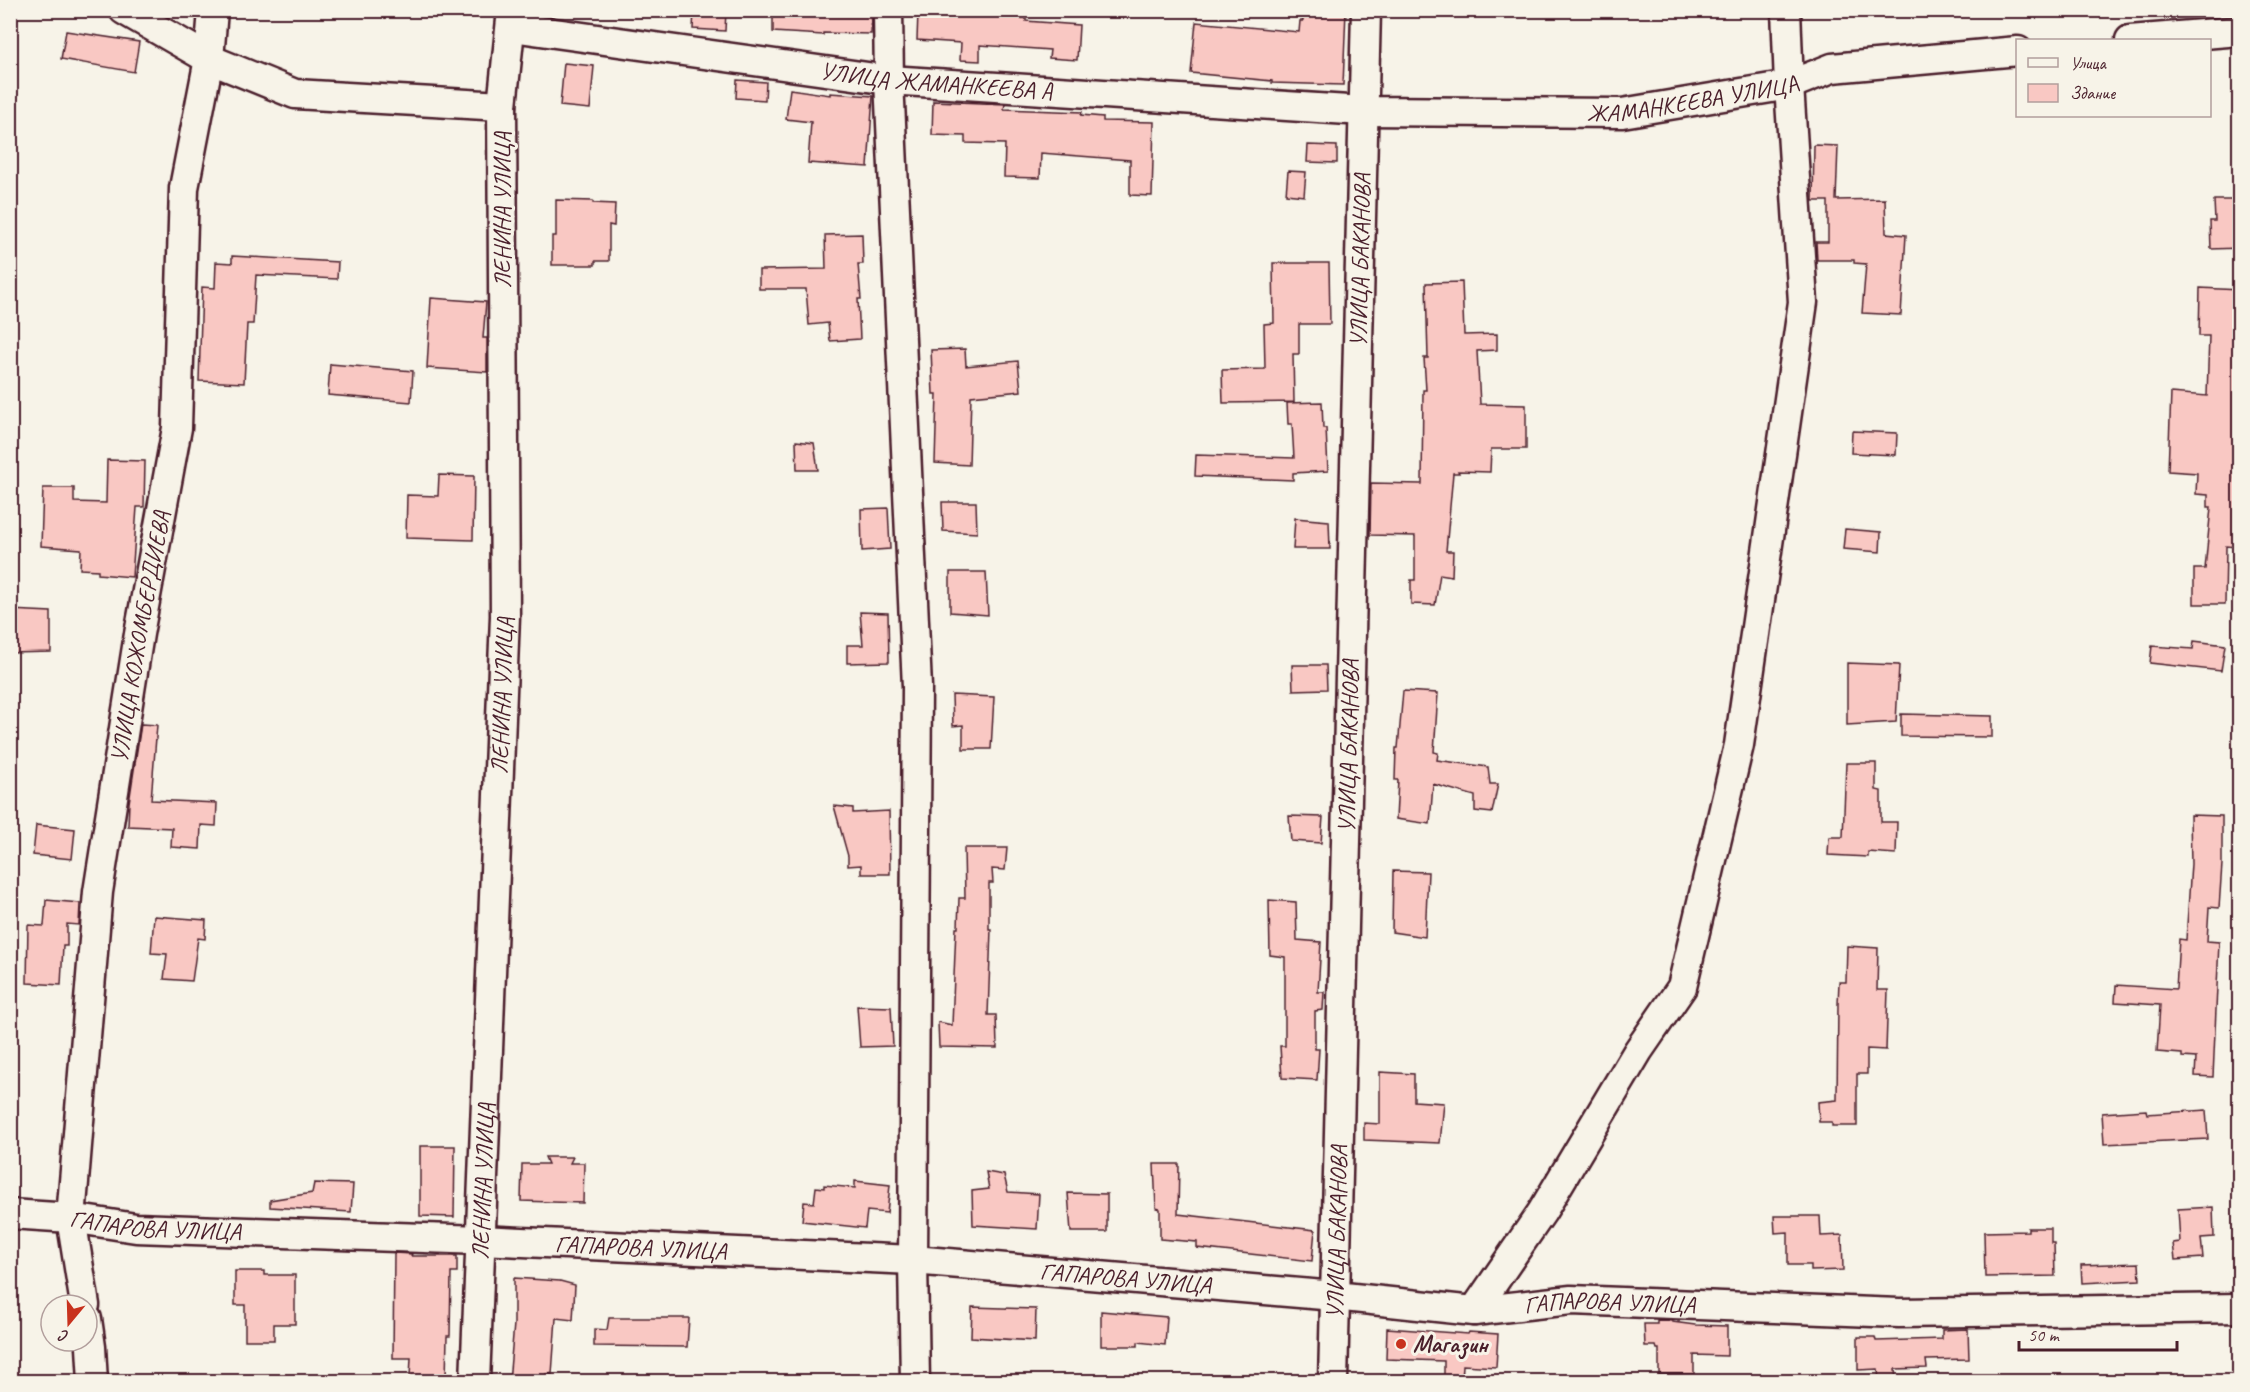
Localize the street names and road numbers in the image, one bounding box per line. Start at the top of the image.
street label: УЛИЦА ЖАМАНКЕЕВА А [818,55,1055,106]
street label: ЖАМАНКЕЕВА УЛИЦА [1587,68,1803,128]
street label: ЛЕНИНА УЛИЦА [487,131,517,288]
street label: УЛИЦА БАКАНОВА [1343,172,1377,347]
street label: УЛИЦА КОЖОМБЕРДИЕВА [104,508,177,765]
street label: ЛЕНИНА УЛИЦА [484,616,520,774]
street label: УЛИЦА БАКАНОВА [1331,658,1365,833]
street label: ЛЕНИНА УЛИЦА [465,1101,501,1260]
street label: УЛИЦА БАКАНОВА [1320,1144,1354,1319]
street label: ГАПАРОВА УЛИЦА [68,1203,242,1247]
street label: ГАПАРОВА УЛИЦА [554,1228,728,1266]
street label: ГАПАРОВА УЛИЦА [1039,1256,1213,1300]
street label: ГАПАРОВА УЛИЦА [1522,1285,1697,1320]

